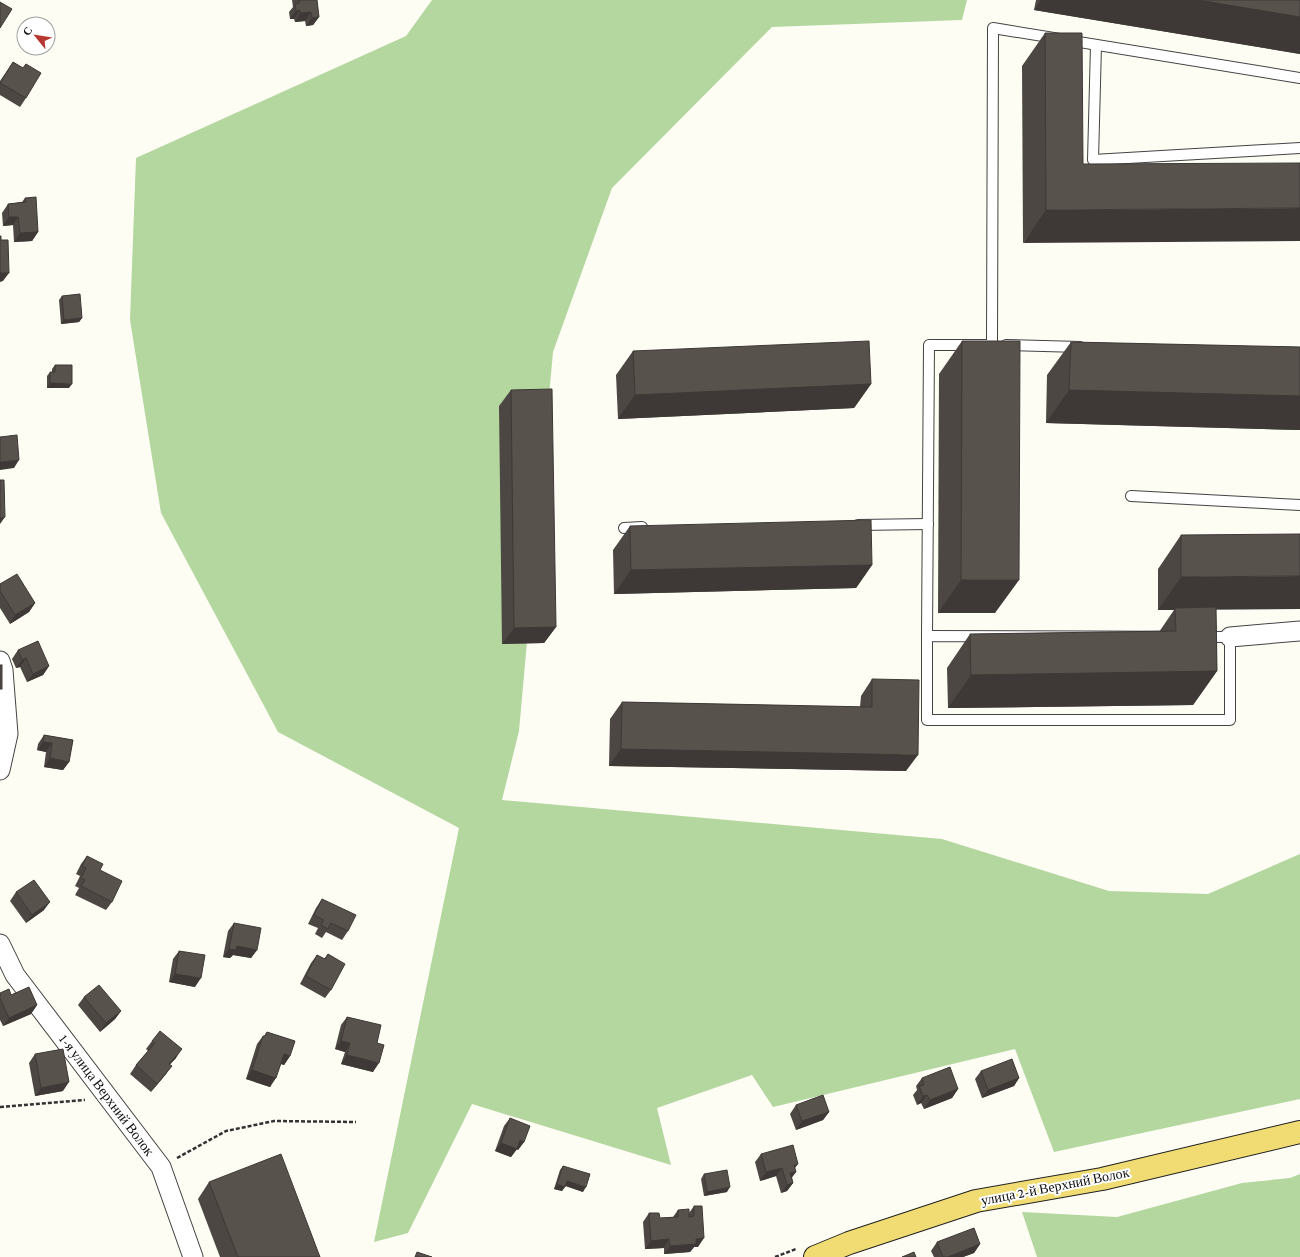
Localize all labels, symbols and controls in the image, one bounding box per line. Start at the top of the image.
north arrow [16,16,56,56]
text: С [20,25,35,37]
street label: 1-я улица Верхний Волок [56,1031,158,1159]
street label: улица 2-й Верхний Волок [980,1164,1131,1208]

